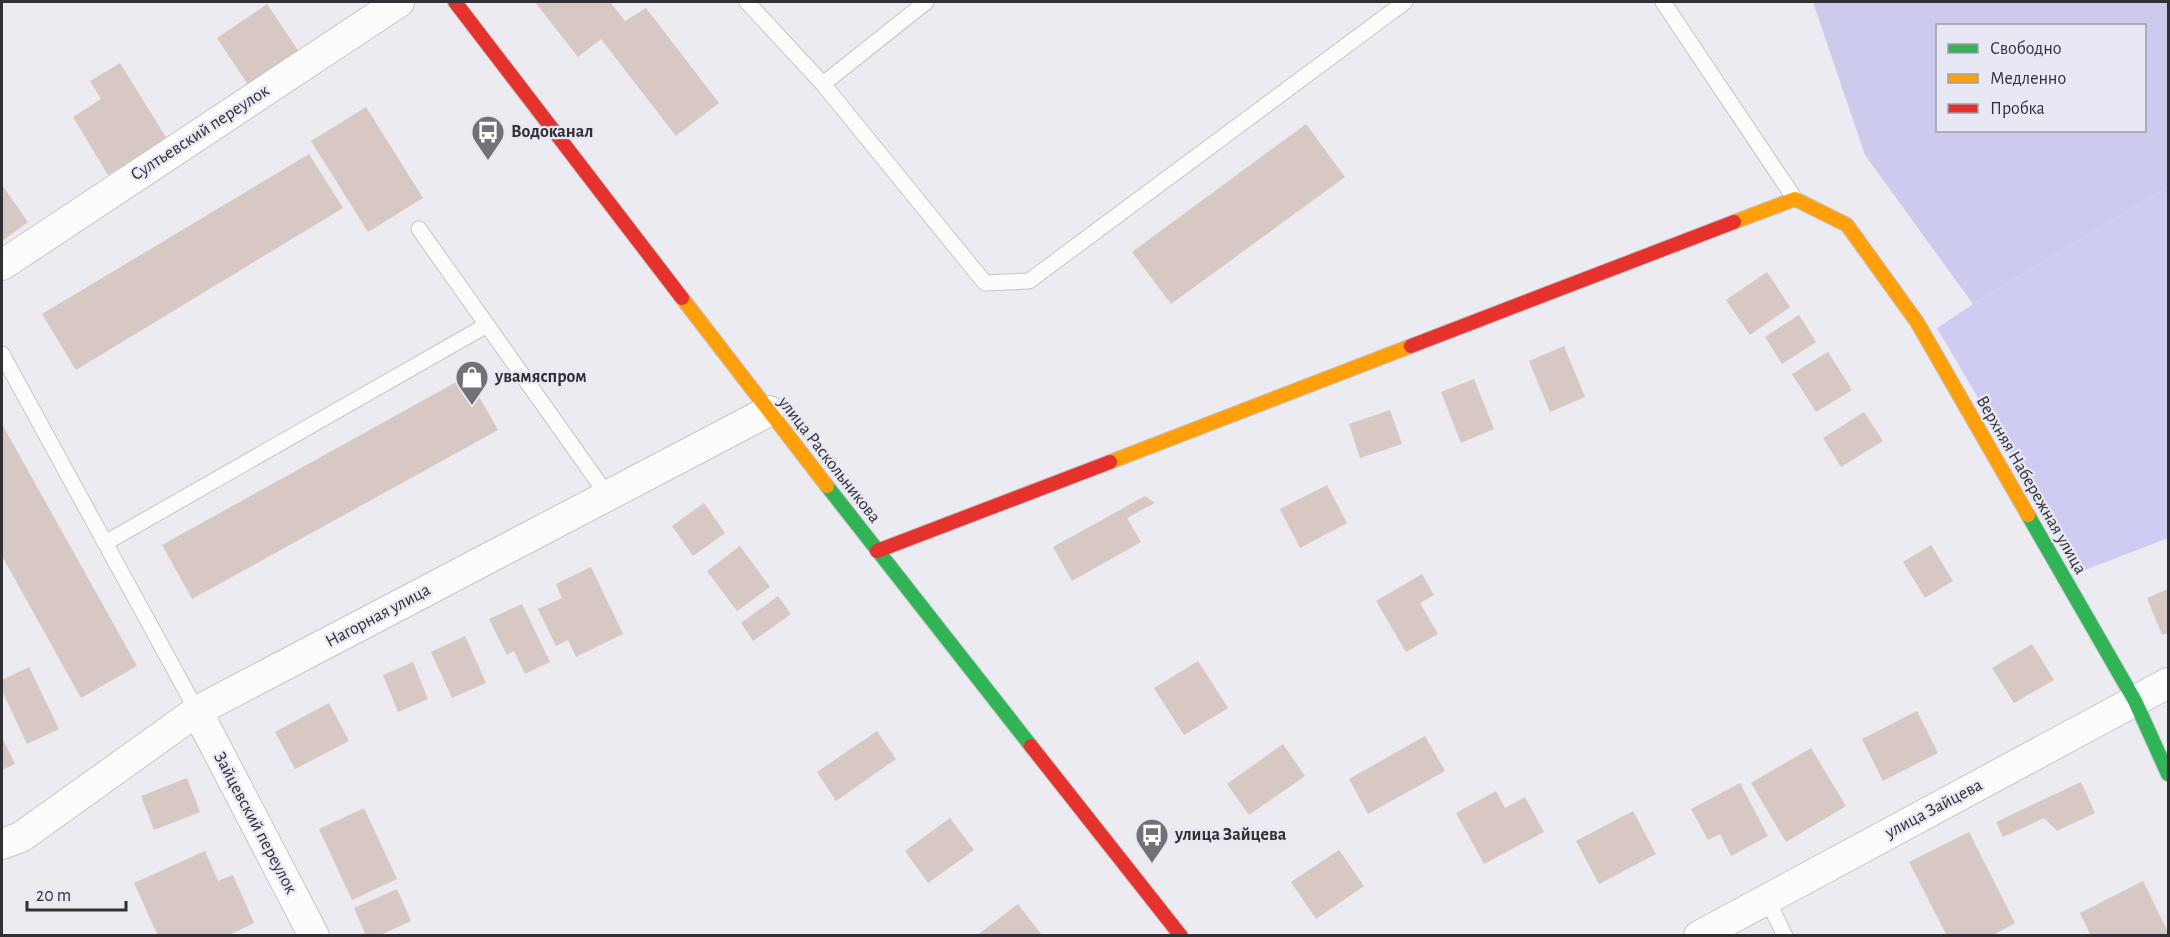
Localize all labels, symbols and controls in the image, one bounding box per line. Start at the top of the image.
legend [1936,24,2146,132]
text: Свободно [1990,39,2062,58]
text: Медленно [1990,70,2066,88]
street label: Султьевский переулок [128,81,273,184]
text: Пробка [1990,99,2045,118]
bus stop icon: Водоканал [470,114,506,161]
place label: Водоканал [511,123,593,141]
shop icon: увамяспром [454,359,490,406]
place label: увамяспром [494,368,587,386]
street label: Верхняя Набережная улица [1973,392,2090,577]
street label: улица Раскольникова [774,393,884,526]
street label: Нагорная улица [323,581,433,651]
street label: Зайцевский переулок [210,749,300,898]
street label: улица Зайцева [1882,776,1985,843]
bus stop icon: улица Зайцева [1134,817,1170,864]
place label: улица Зайцева [1174,826,1287,844]
scale bar [27,874,126,912]
text: 20 m [36,887,71,905]

